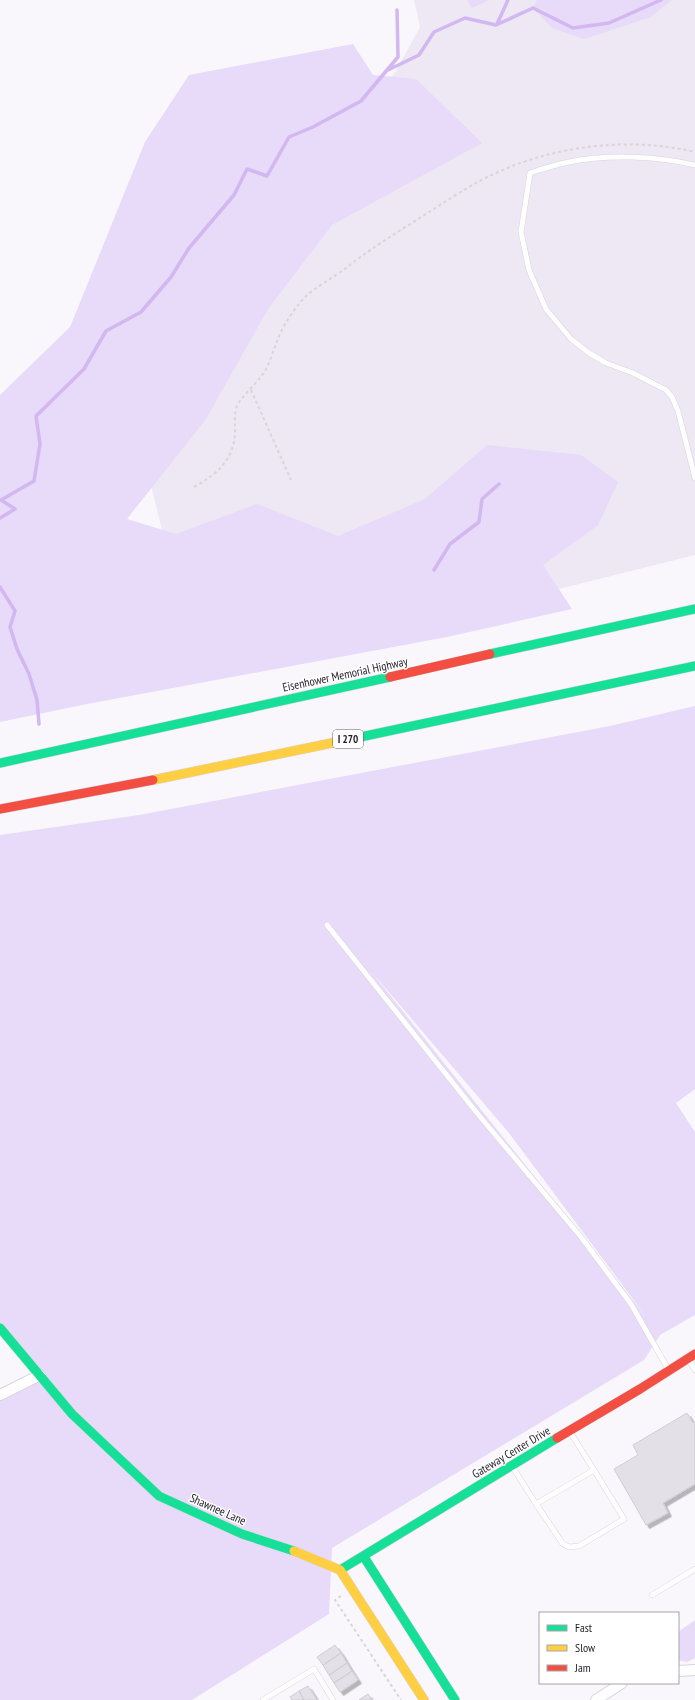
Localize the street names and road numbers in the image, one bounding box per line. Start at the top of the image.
street label: Eisenhower Memorial Highway [281,653,409,695]
road number: I 270 [333,730,363,748]
street label: Gateway Center Drive [469,1423,553,1481]
street label: Shawnee Lane [188,1490,248,1528]

